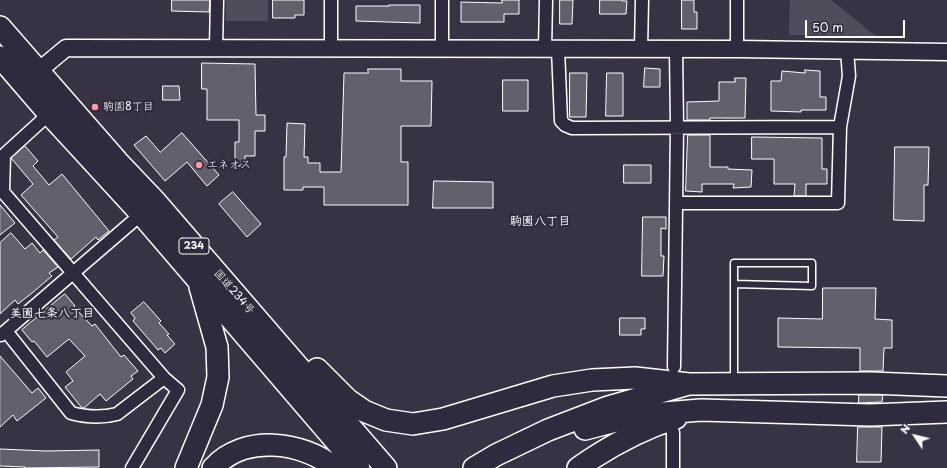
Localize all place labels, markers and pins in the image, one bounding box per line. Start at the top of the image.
place label: 駒園8丁目 [103,100,154,114]
marker: 駒園8丁目 [90,102,100,112]
place label: エネオス [207,158,251,172]
marker: エネオス [194,160,204,170]

